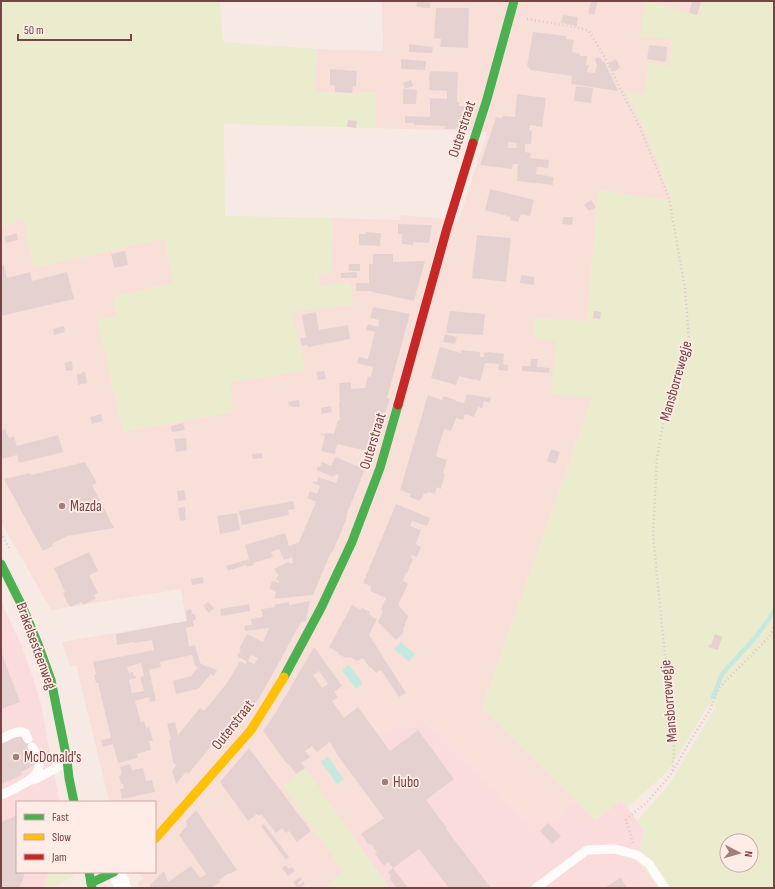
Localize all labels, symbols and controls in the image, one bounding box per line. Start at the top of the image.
scale bar [18,16,131,42]
text: 50 m [24,23,44,38]
street label: Outerstraat [444,98,480,160]
street label: Mansborrewegje [655,339,697,423]
street label: Outerstraat [355,410,391,472]
place label: Mazda [70,497,102,516]
marker: Mazda [57,501,67,511]
street label: Brakelsesteenweg [12,600,60,692]
street label: Mansborrewegje [656,659,682,743]
street label: Outerstraat [208,696,259,754]
place label: McDonald's [24,748,82,767]
marker: McDonald's [11,752,21,762]
place label: Hubo [393,773,419,792]
marker: Hubo [380,777,390,787]
legend [16,801,156,873]
text: Fast [52,810,69,825]
text: Slow [52,830,71,845]
north arrow [719,833,759,873]
text: Jam [51,850,67,865]
text: N [742,850,755,858]

